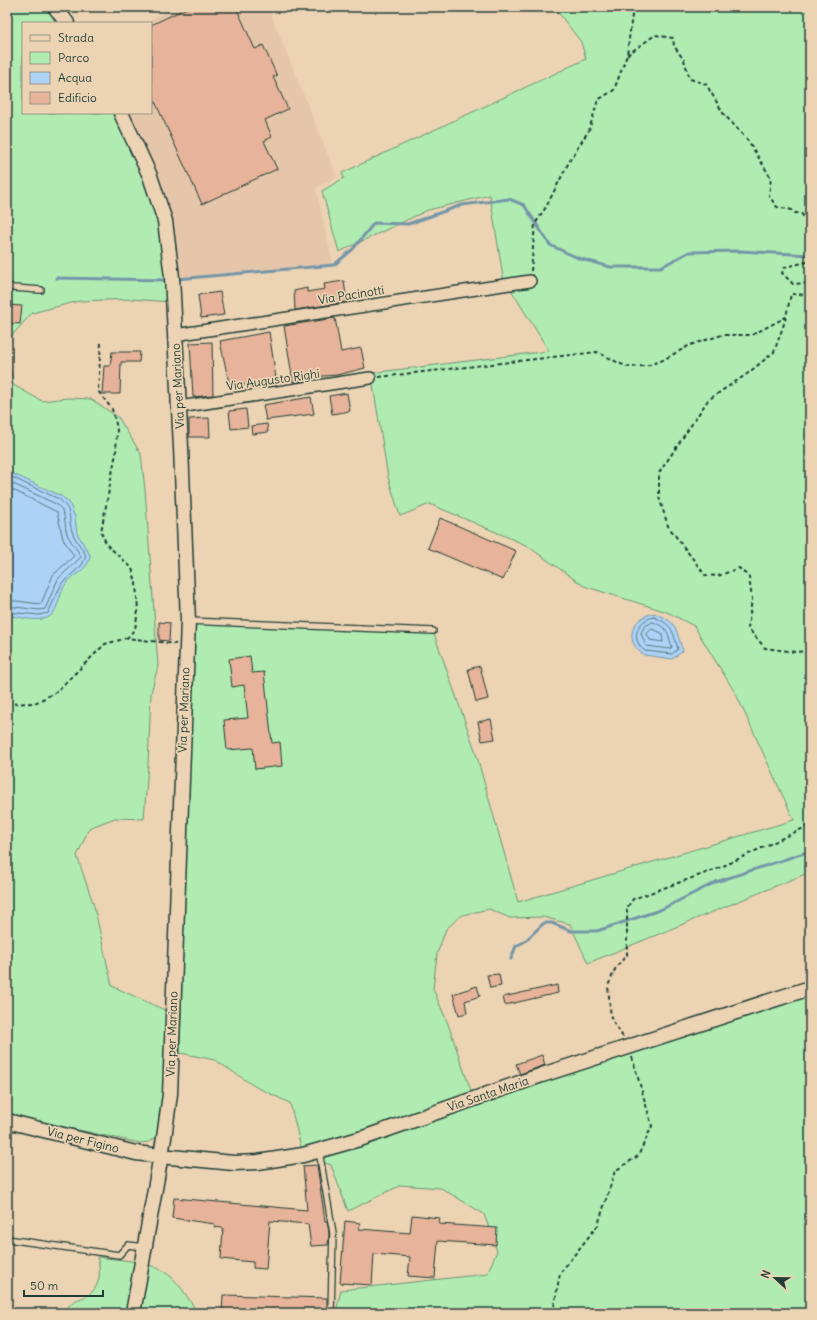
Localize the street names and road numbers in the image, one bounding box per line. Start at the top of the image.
street label: Via Pacinotti [317,282,385,307]
street label: Via per Mariano [168,343,187,429]
street label: Via Augusto Righi [225,366,321,393]
street label: Via per Mariano [175,667,192,753]
street label: Via per Mariano [163,991,180,1077]
street label: Via Santa Maria [445,1073,531,1114]
street label: Via per Figino [46,1123,121,1156]

